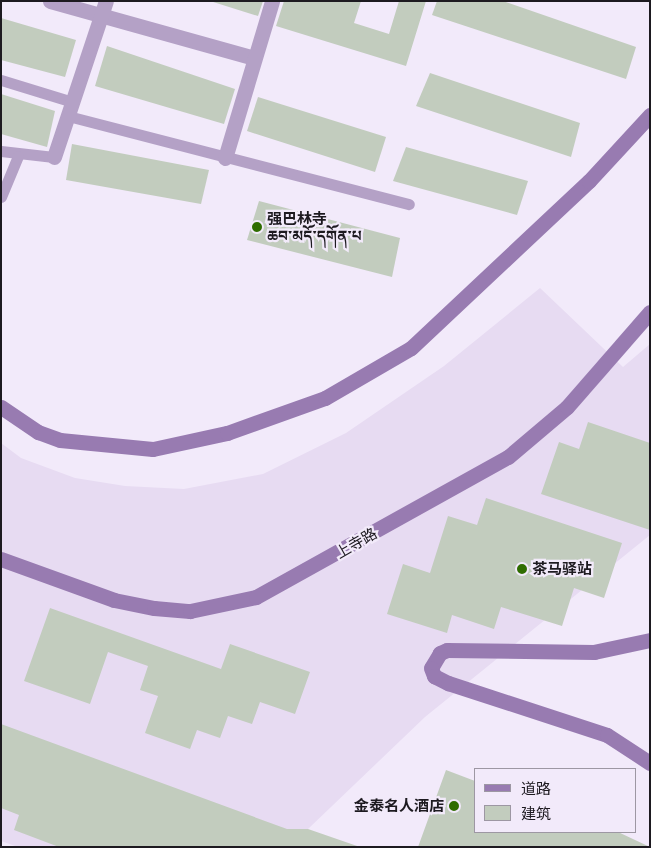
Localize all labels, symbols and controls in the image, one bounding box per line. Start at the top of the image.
place label: 强巴林寺 ཆབ་མདོ་དགོན་པ [267,209,362,244]
marker: 强巴林寺 ཆབ་མདོ་དགོན་པ [251,221,263,233]
street label: 上寺路 [332,524,380,562]
place label: 茶马驿站 [532,560,592,578]
marker: 茶马驿站 [516,563,528,575]
legend [473,768,636,833]
text: 道路 [521,779,551,797]
place label: 金泰名人酒店 [354,797,444,815]
marker: 金泰名人酒店 [448,800,460,812]
text: 建筑 [521,804,551,822]

